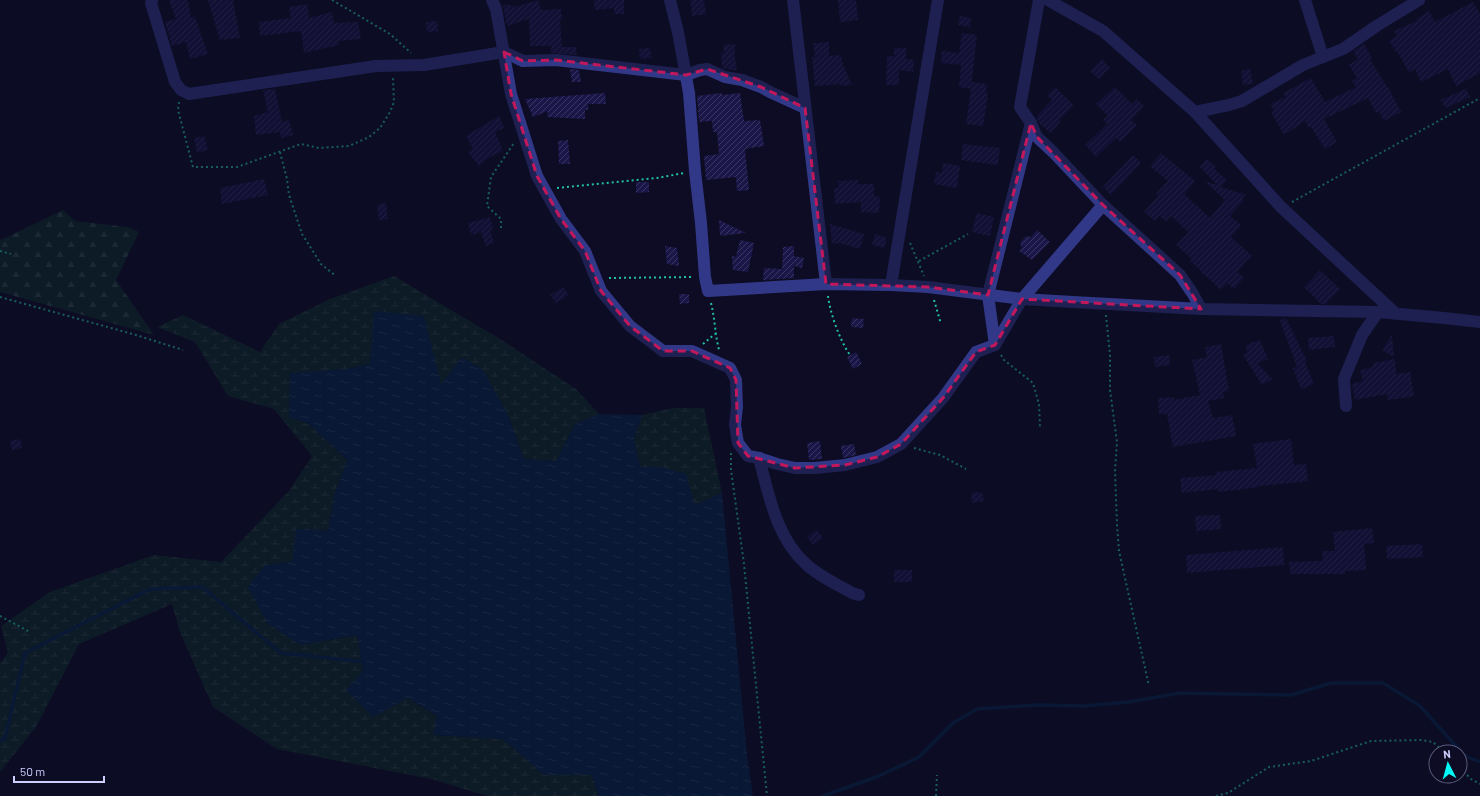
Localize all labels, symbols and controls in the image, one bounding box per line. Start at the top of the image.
north arrow [1428,744,1468,784]
text: N [1443,747,1451,760]
scale bar [14,758,104,784]
text: 50 m [20,764,45,778]

